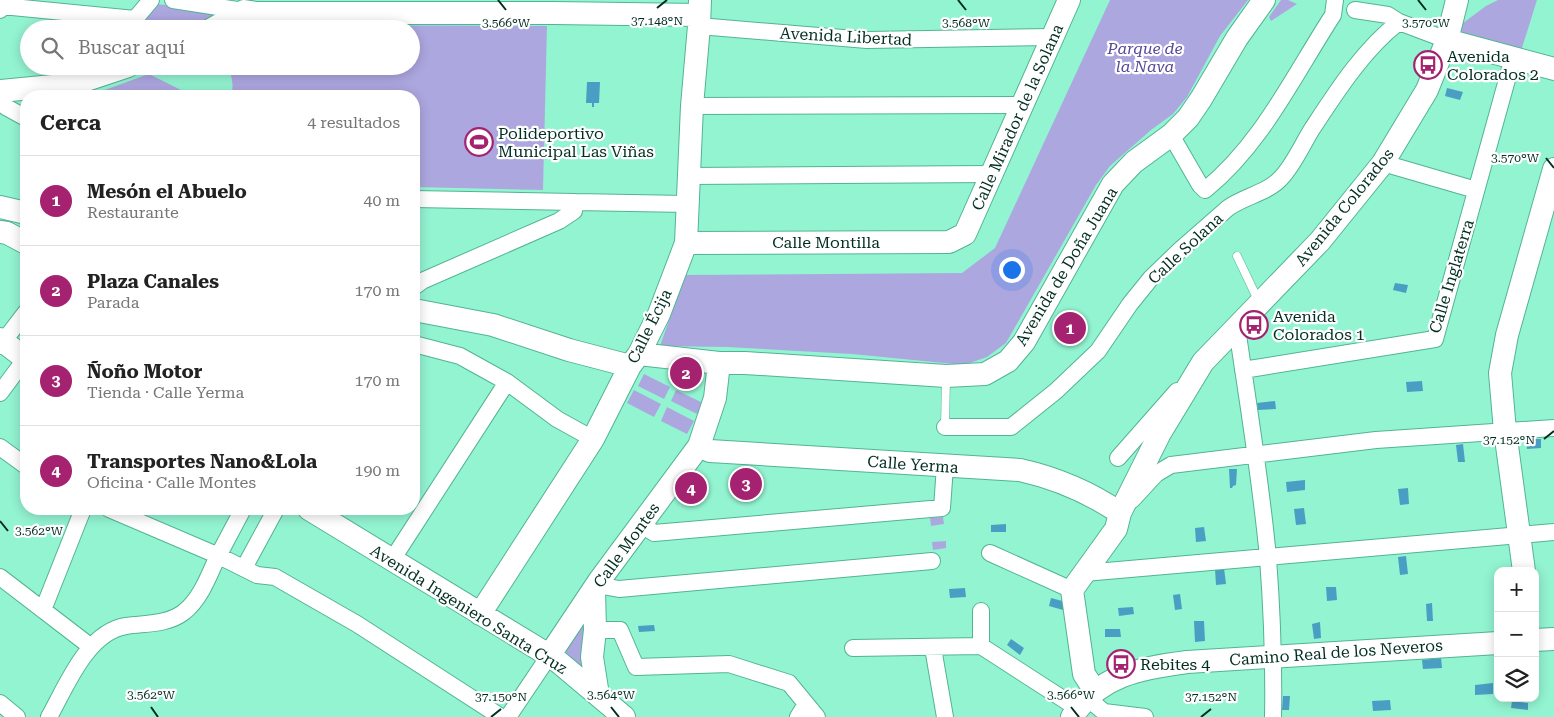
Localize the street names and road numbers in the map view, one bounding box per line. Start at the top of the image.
street label: Calle Mirador de la Solana [968,21,1067,213]
street label: Avenida Libertad [779,24,913,49]
street label: Avenida Colorados [1291,144,1398,270]
street label: Avenida de Doña Juana [1011,183,1122,349]
street label: Calle Solana [1144,209,1227,288]
street label: Calle Inglaterra [1425,217,1478,335]
street label: Calle Montilla [772,233,880,252]
street label: Calle Écija [623,286,676,367]
street label: Calle Yerma [867,452,959,477]
street label: Calle Montes [589,499,664,591]
street label: Avenida Ingeniero Santa Cruz [367,541,571,678]
street label: Camino Real de los Neveros [1229,636,1444,669]

